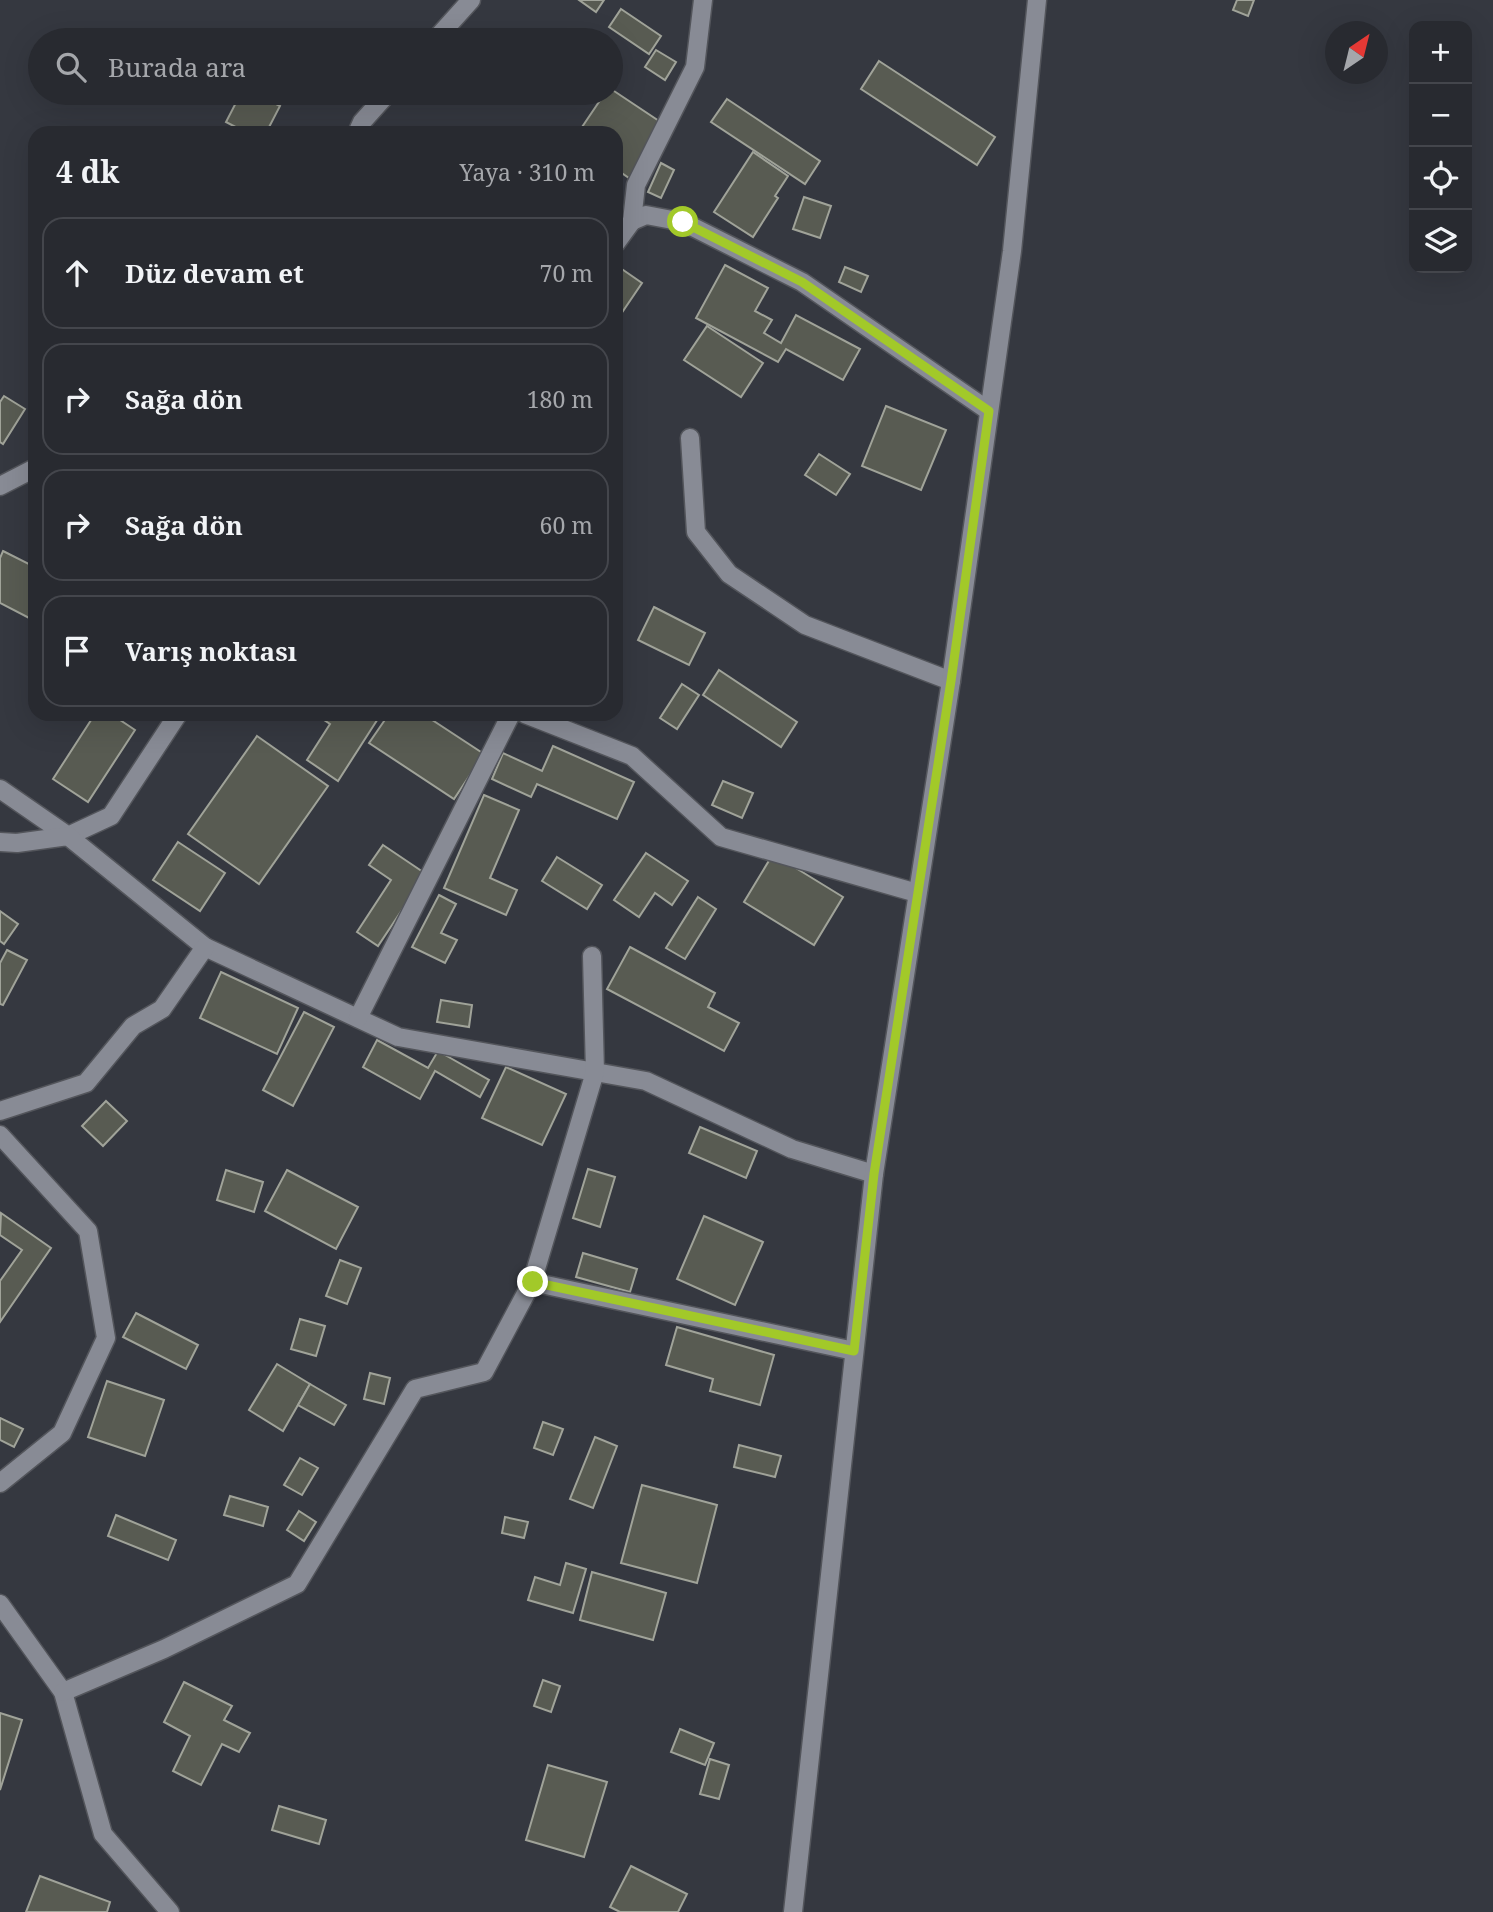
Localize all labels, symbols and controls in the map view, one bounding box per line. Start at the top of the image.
north arrow [1325,21,1388,84]
map controls [1409,21,1472,273]
button: + [1409,21,1472,84]
search box [28,28,623,105]
icon: search [52,48,90,86]
text: Burada ara [108,49,246,85]
button: − [1409,84,1472,147]
button: locate [1409,147,1472,210]
text: 4 dk [56,151,119,192]
text: Yaya · 310 m [460,156,595,188]
route start [667,206,698,237]
button: layers [1409,210,1472,273]
icon: ahead [58,254,96,292]
text: Düz devam et [125,255,304,291]
text: 70 m [540,257,593,289]
icon: right [58,380,96,418]
text: Sağa dön [125,381,243,417]
text: 180 m [527,383,593,415]
icon: right [58,506,96,544]
text: Sağa dön [125,507,243,543]
text: 60 m [540,509,593,541]
icon: arrive [58,632,96,670]
text: Varış noktası [125,633,297,669]
route end [517,1266,548,1297]

